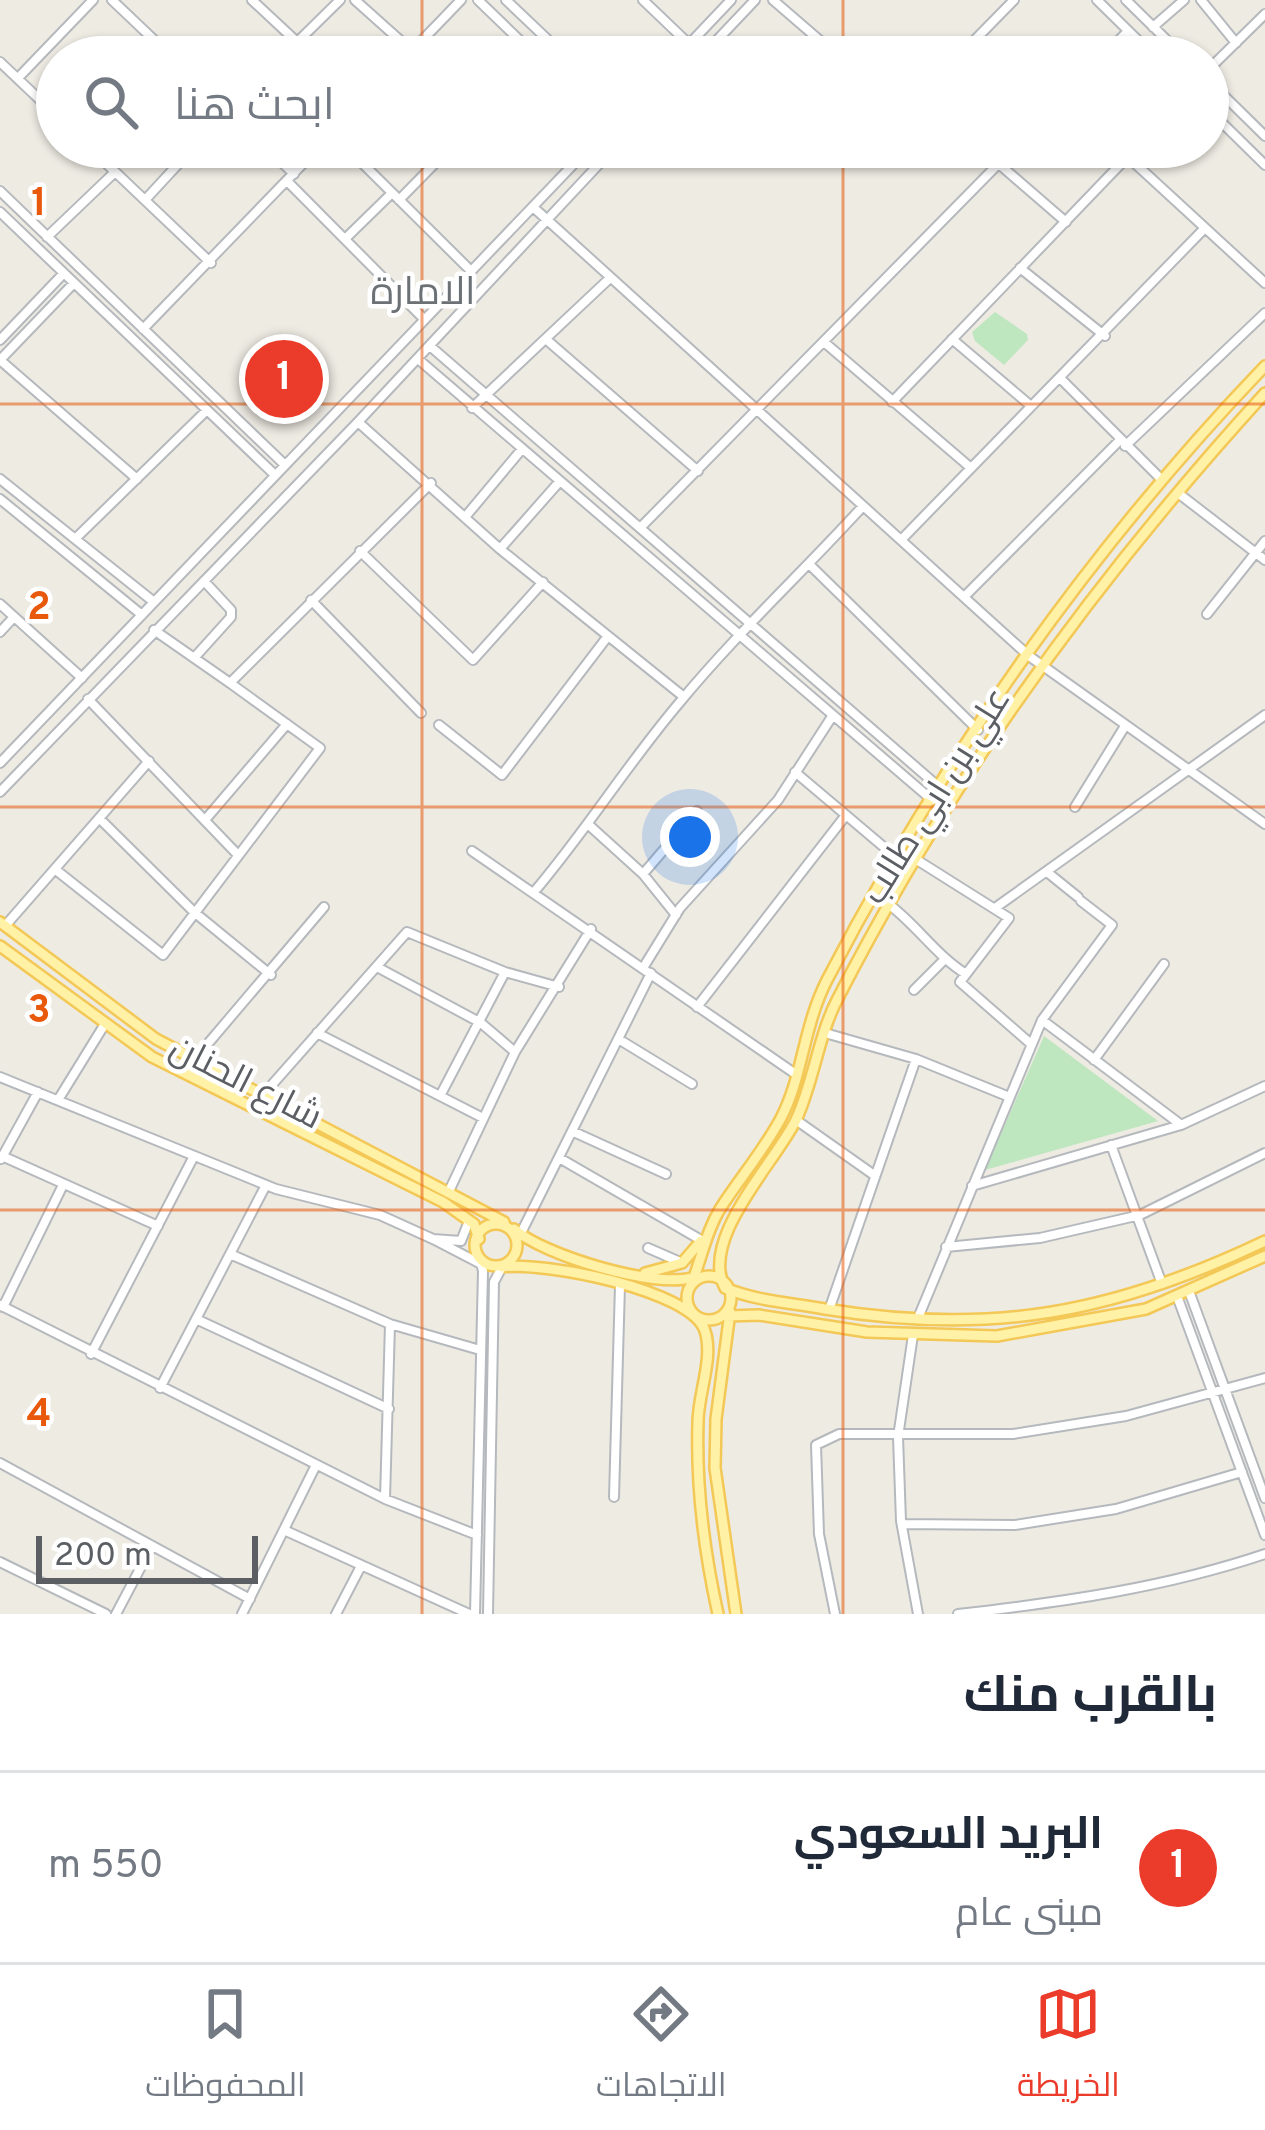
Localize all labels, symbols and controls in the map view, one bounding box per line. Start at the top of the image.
search box [36,36,1229,168]
icon: search [78,69,144,135]
text: ابحث هنا [174,79,335,136]
text: 1 [31,181,47,230]
district label: الامارة [370,270,476,319]
pin: 1 [245,334,323,424]
text: 2 [27,585,51,634]
street label: علي بن ابي طالب [853,680,1025,915]
your location [660,807,720,867]
text: 3 [27,988,51,1037]
street label: شارع الحنان [161,1026,329,1142]
text: 4 [26,1392,52,1441]
scale bar [36,1530,258,1583]
text: 200 m [54,1536,152,1578]
text: بالقرب منك [964,1666,1217,1731]
text: البريد السعودي [794,1808,1103,1865]
text: 550 m [48,1843,164,1892]
text: 1 [1170,1843,1186,1892]
text: مبنى عام [955,1891,1103,1940]
tab: المحفوظات [145,1981,306,2115]
tab: الاتجاهات [596,1981,727,2115]
tab: الخريطة [1017,1981,1120,2115]

